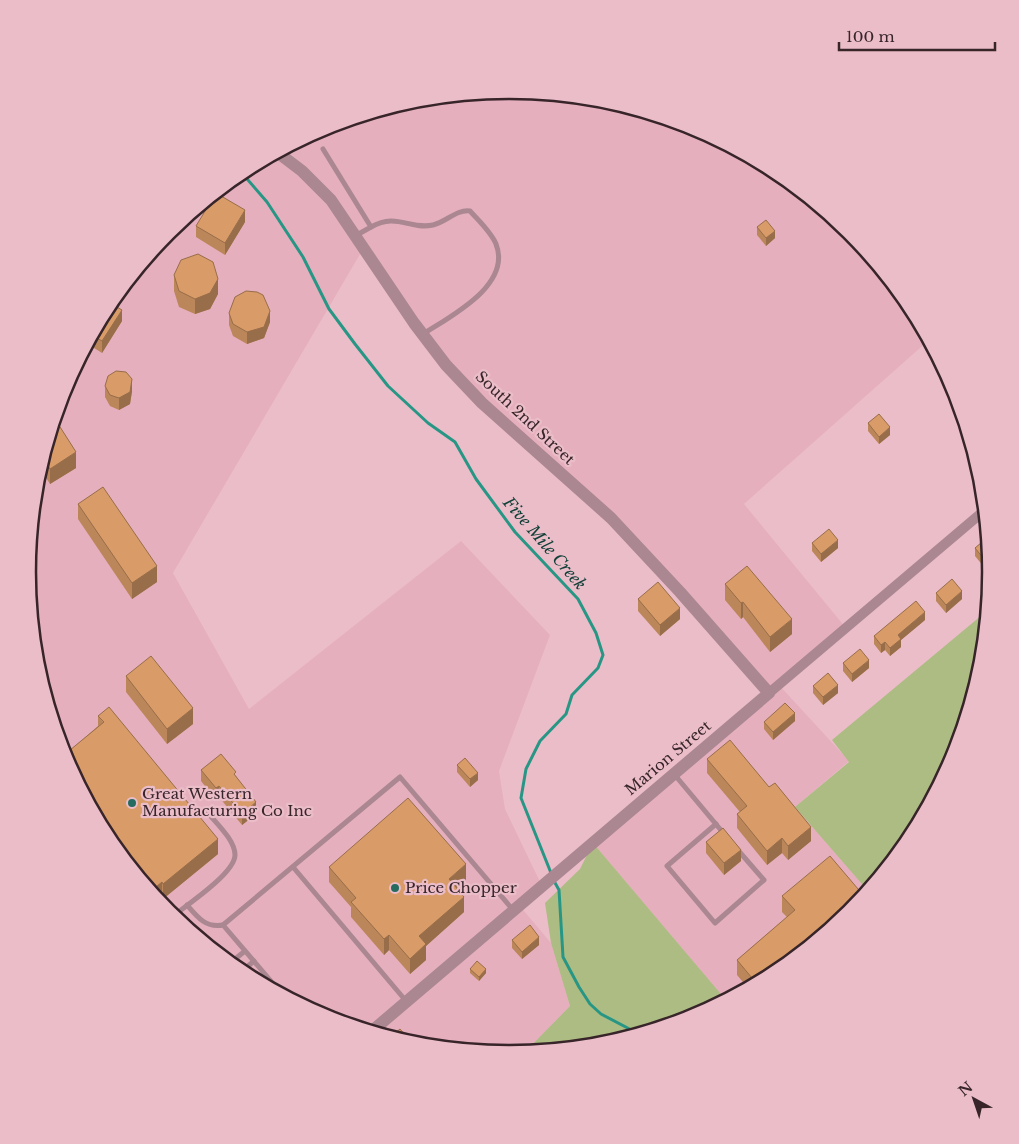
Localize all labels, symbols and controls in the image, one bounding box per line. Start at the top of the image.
scale bar [839,20,995,52]
text: 100 m [846,27,895,46]
street label: South 2nd Street [472,367,579,469]
water label: Five Mile Creek [499,492,591,594]
street label: Marion Street [621,716,715,799]
place label: Great Western Manufacturing Co Inc [142,784,312,820]
marker: Great Western Manufacturing Co Inc [126,797,138,809]
place label: Price Chopper [405,878,518,897]
marker: Price Chopper [389,882,401,894]
north arrow [949,1074,999,1124]
text: N [955,1078,976,1100]

